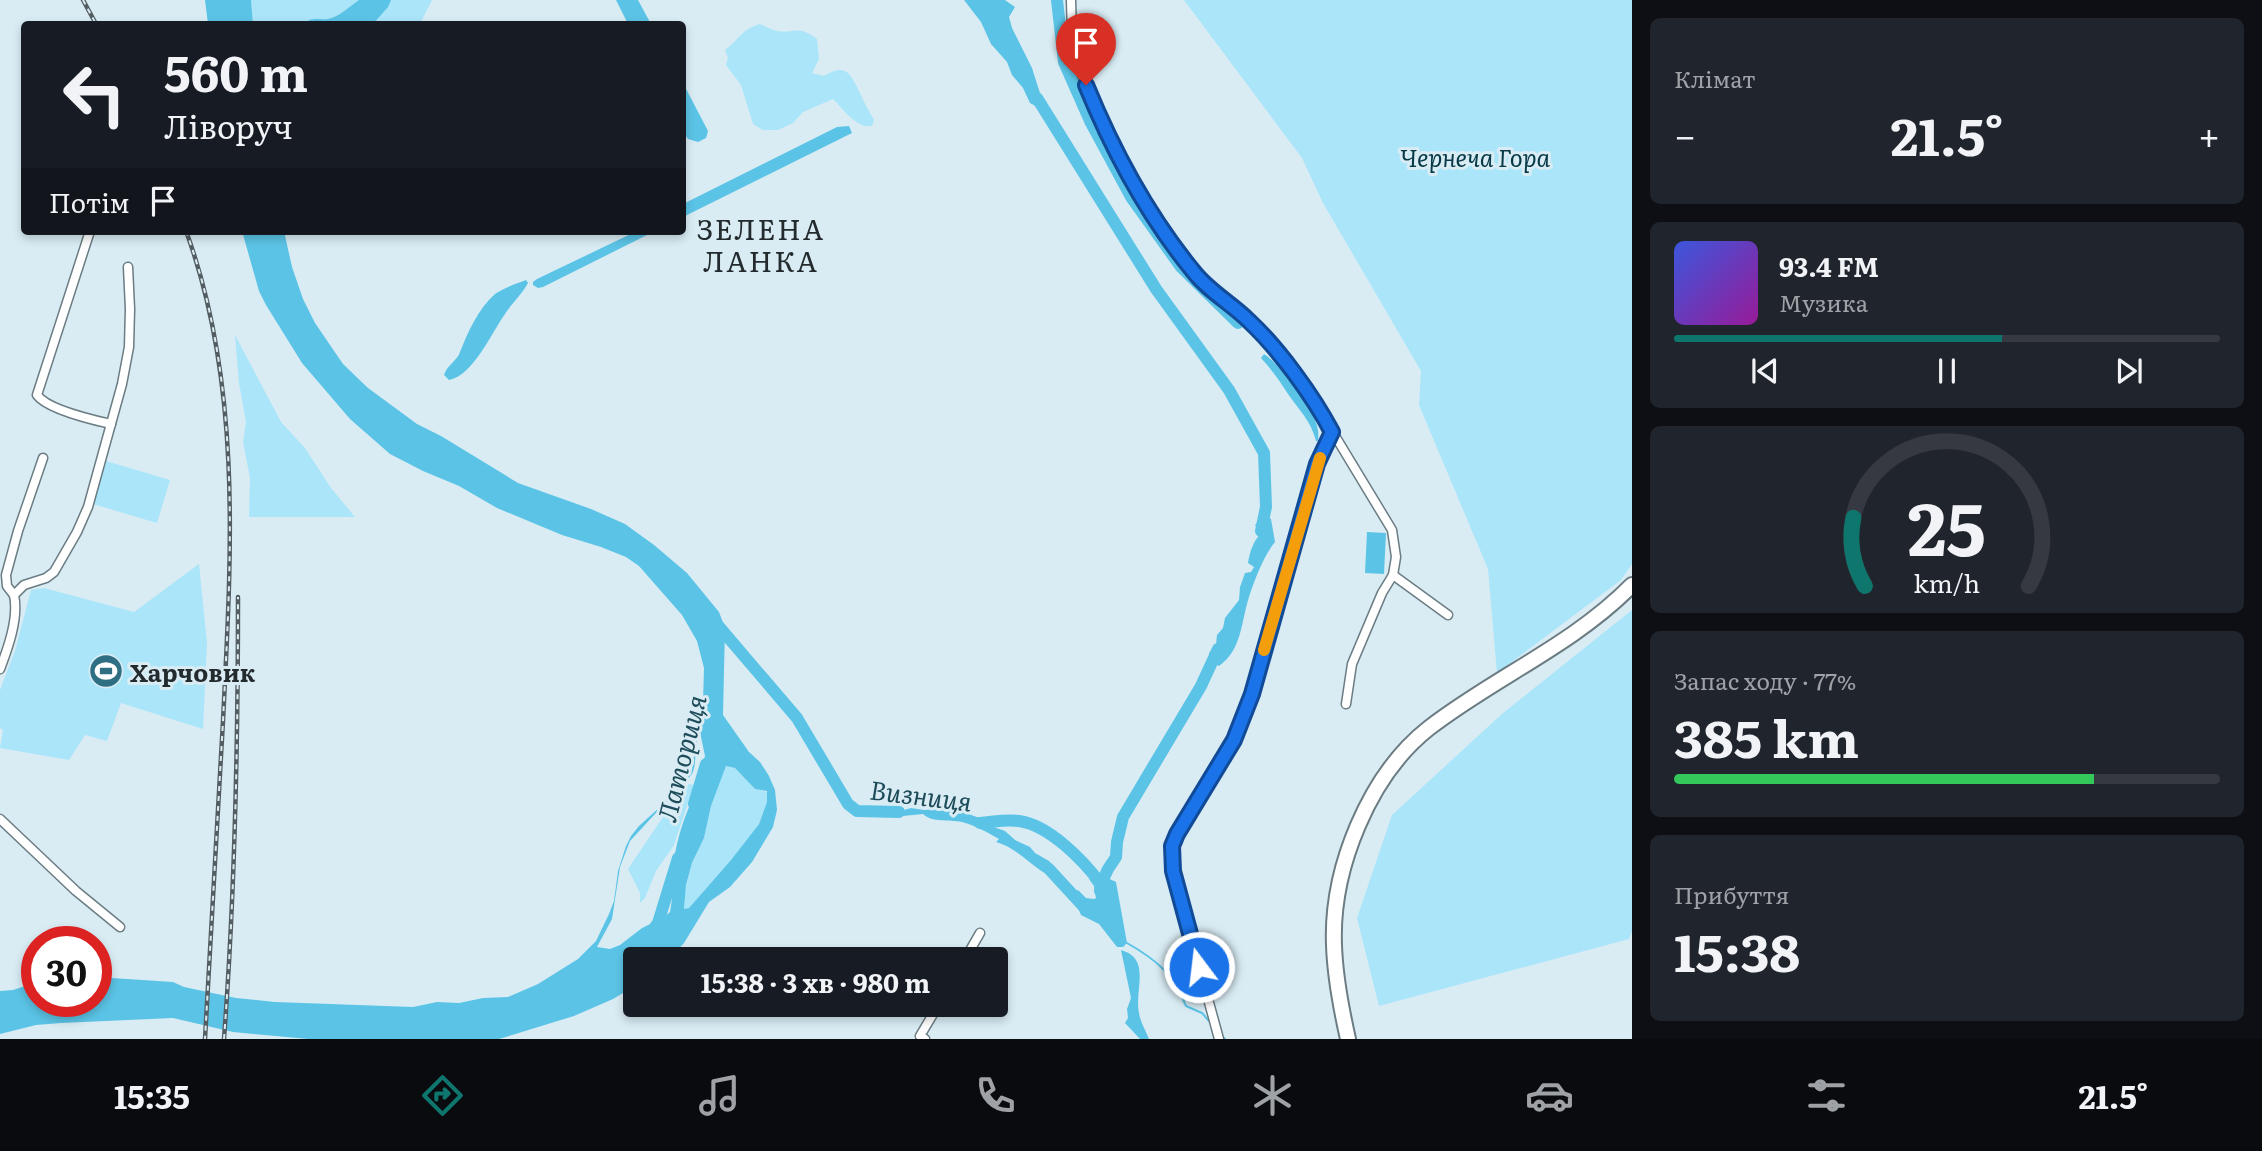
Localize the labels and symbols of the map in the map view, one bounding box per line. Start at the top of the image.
pin [1056,13,1116,85]
park label: Чернеча Гора [1400,139,1551,174]
district label: ЗЕЛЕНА ЛАНКА [697,207,825,281]
sports icon: Харчовик [87,652,125,690]
place label: Харчовик [130,654,256,689]
water label: Латориця [645,690,715,826]
water label: Визниця [868,768,975,820]
speed limit sign: 30 [21,926,112,1017]
position arrow [1162,930,1236,1004]

